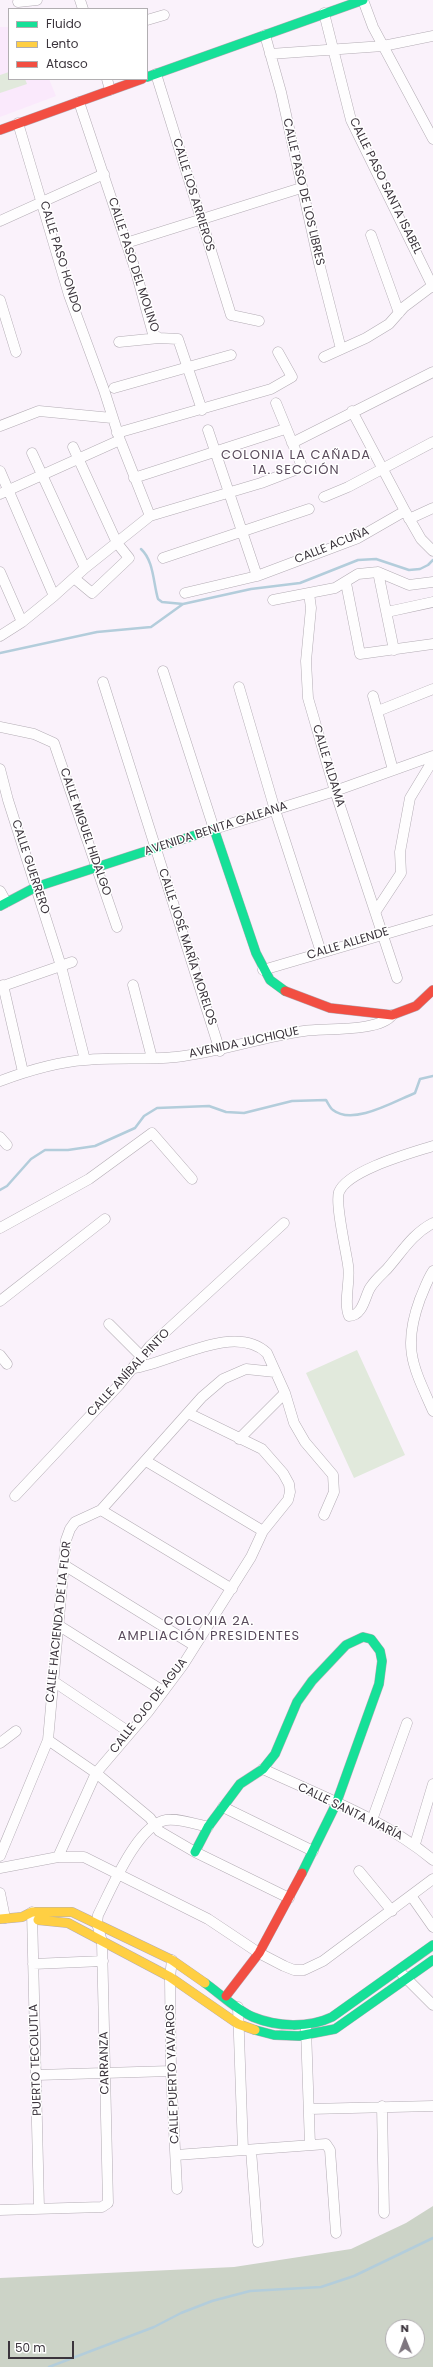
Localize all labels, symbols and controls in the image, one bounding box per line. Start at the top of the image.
legend [8,8,148,80]
text: Fluido [46,15,81,32]
text: Lento [46,35,78,52]
text: Atasco [46,55,88,72]
street label: CALLE PASO SANTA ISABEL [346,115,424,257]
street label: CALLE PASO DE LOS LIBRES [279,117,327,267]
street label: CALLE LOS ARRIEROS [169,137,217,253]
street label: CALLE PASO DEL MOLINO [104,196,162,334]
street label: CALLE PASO HONDO [36,199,84,315]
district label: COLONIA LA CAÑADA 1A. SECCIÓN [221,448,371,479]
street label: CALLE ACUÑA [293,525,371,567]
street label: CALLE ALDAMA [309,723,347,809]
street label: CALLE MIGUEL HIDALGO [56,766,114,898]
street label: AVENIDA BENITA GALEANA [143,799,289,859]
street label: CALLE GUERRERO [8,818,52,916]
street label: CALLE JOSÉ MARÍA MORELOS [155,867,219,1027]
street label: CALLE ALLENDE [305,925,391,963]
street label: AVENIDA JUCHIQUE [188,1024,300,1062]
street label: CALLE ANÍBAL PINTO [85,1326,173,1420]
street label: CALLE HACIENDA DE LA FLOR [43,1541,75,1703]
district label: COLONIA 2A. AMPLIACIÓN PRESIDENTES [118,1614,300,1645]
street label: CALLE OJO DE AGUA [107,1655,191,1757]
street label: CALLE SANTA MARÍA [295,1780,405,1844]
street label: PUERTO TECOLUTLA [27,2004,45,2116]
street label: CALLE PUERTO YAVAROS [163,2004,183,2144]
street label: CARRANZA [97,2031,113,2095]
north arrow [385,2319,425,2359]
text: N [401,2320,409,2336]
scale bar [10,2333,76,2359]
text: 50 m [15,2339,46,2356]

